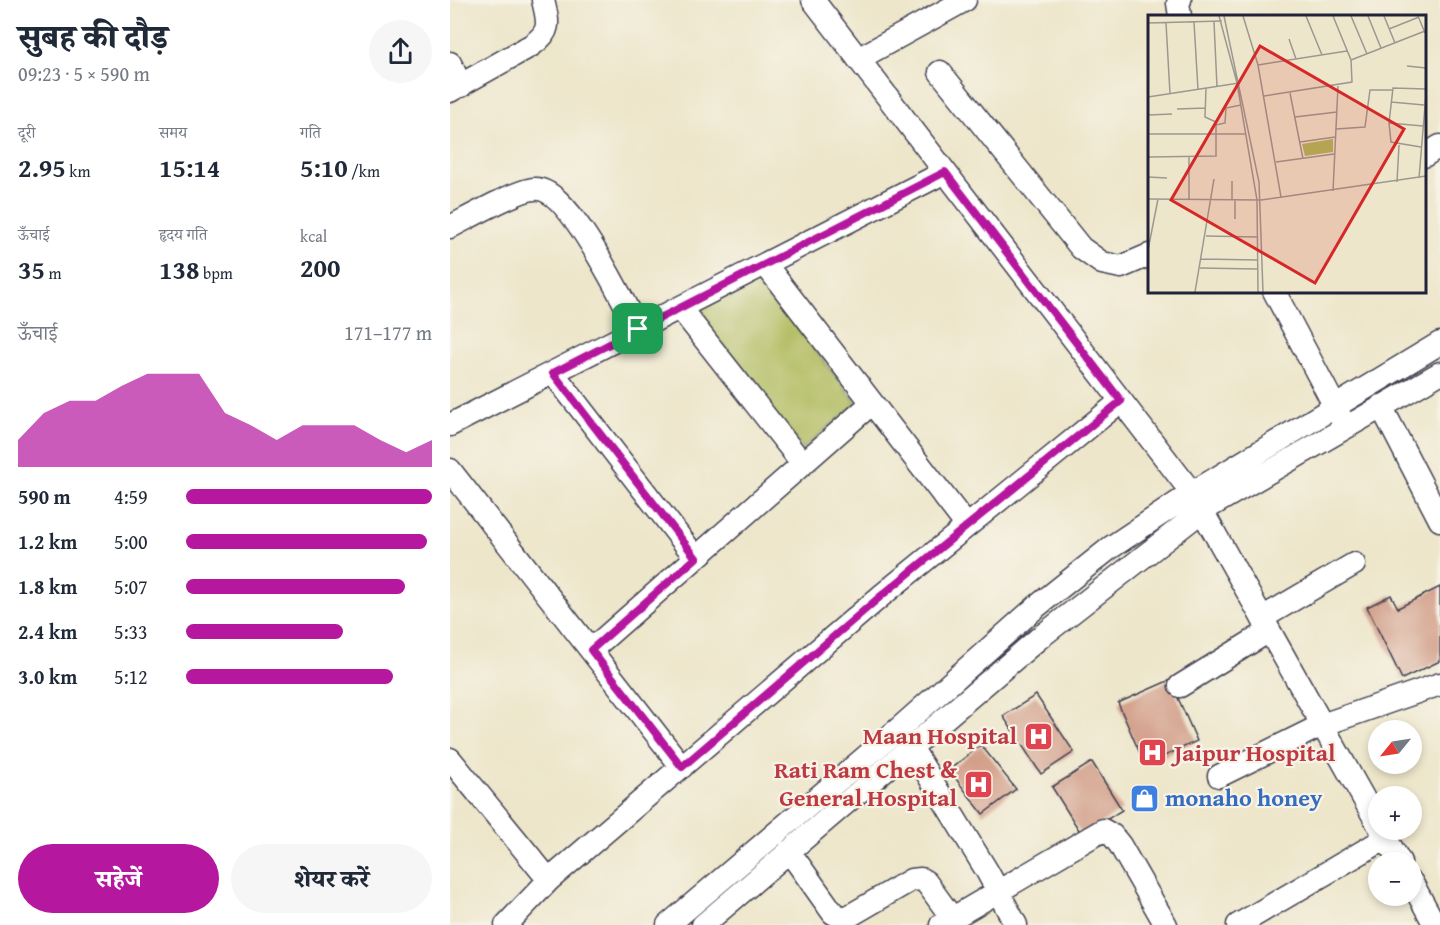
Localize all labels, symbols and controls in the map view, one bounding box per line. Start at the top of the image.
text: सुबह की दौड़ [18,12,168,60]
inset map [1148,15,1425,292]
button: share [369,20,432,83]
text: 09:23 · 5 × 590 m [18,59,150,88]
text: दूरी [18,120,35,144]
text: समय [159,120,187,144]
text: गति [300,120,321,144]
text: 2.95 [18,148,66,187]
text: 15:14 [159,148,220,187]
text: 5:10 [300,148,348,187]
text: km [66,159,90,183]
text: /km [348,159,380,183]
text: ऊँचाई [18,222,50,246]
text: हृदय गति [159,222,207,246]
text: kcal [300,224,327,248]
text: 200 [300,248,340,287]
text: 35 [18,250,45,289]
text: 138 [159,250,199,289]
text: m [45,261,62,285]
text: bpm [199,261,233,285]
pin [612,303,663,354]
icon: arrive [621,312,654,345]
text: ऊँचाई [18,318,57,347]
text: 171–177 m [344,318,432,347]
text: 590 m [18,482,71,511]
text: 4:59 [114,482,148,511]
text: 1.2 km [18,527,77,556]
text: 5:00 [114,527,148,556]
text: 1.8 km [18,572,77,601]
text: 5:07 [114,572,148,601]
text: 2.4 km [18,617,77,646]
text: 5:33 [114,617,148,646]
text: 3.0 km [18,662,77,691]
text: 5:12 [114,662,148,691]
place label: Maan Hospital [863,718,1018,753]
hospital icon: Maan Hospital [1022,720,1054,752]
north arrow [1368,720,1422,774]
map controls [1368,720,1422,906]
place label: Jaipur Hospital [1170,735,1336,770]
hospital icon: Jaipur Hospital [1137,737,1169,769]
place label: Rati Ram Chest & General Hospital [774,752,958,815]
hospital icon: Rati Ram Chest & General Hospital [962,768,994,800]
place label: monaho honey [1165,780,1323,815]
shop icon: monaho honey [1128,782,1160,814]
button: + [1368,786,1422,840]
button: सहेजें [18,844,219,913]
button: शेयर करें [231,844,432,913]
button: − [1368,852,1422,906]

